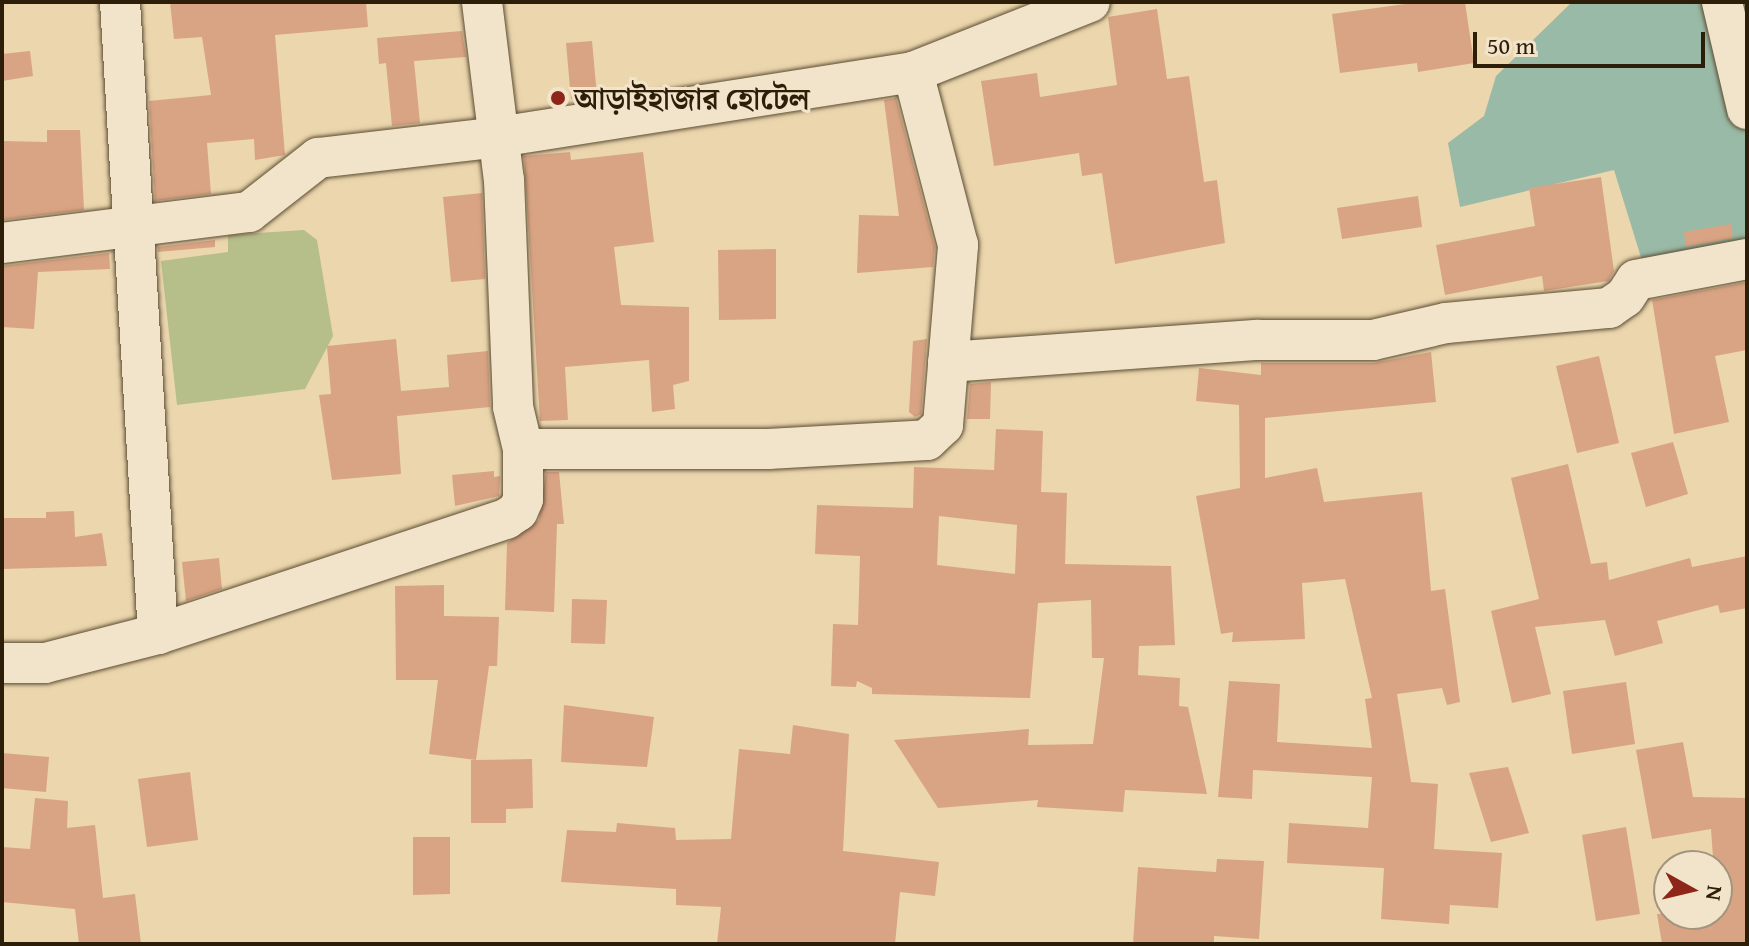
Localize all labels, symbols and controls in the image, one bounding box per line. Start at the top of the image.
scale bar [1477,16,1709,66]
text: 50 m [1487,28,1535,63]
place label: আড়াইহাজার হোটেল [574,80,810,116]
marker: আড়াইহাজার হোটেল [549,89,567,107]
north arrow [1653,850,1733,930]
text: N [1698,884,1732,903]

